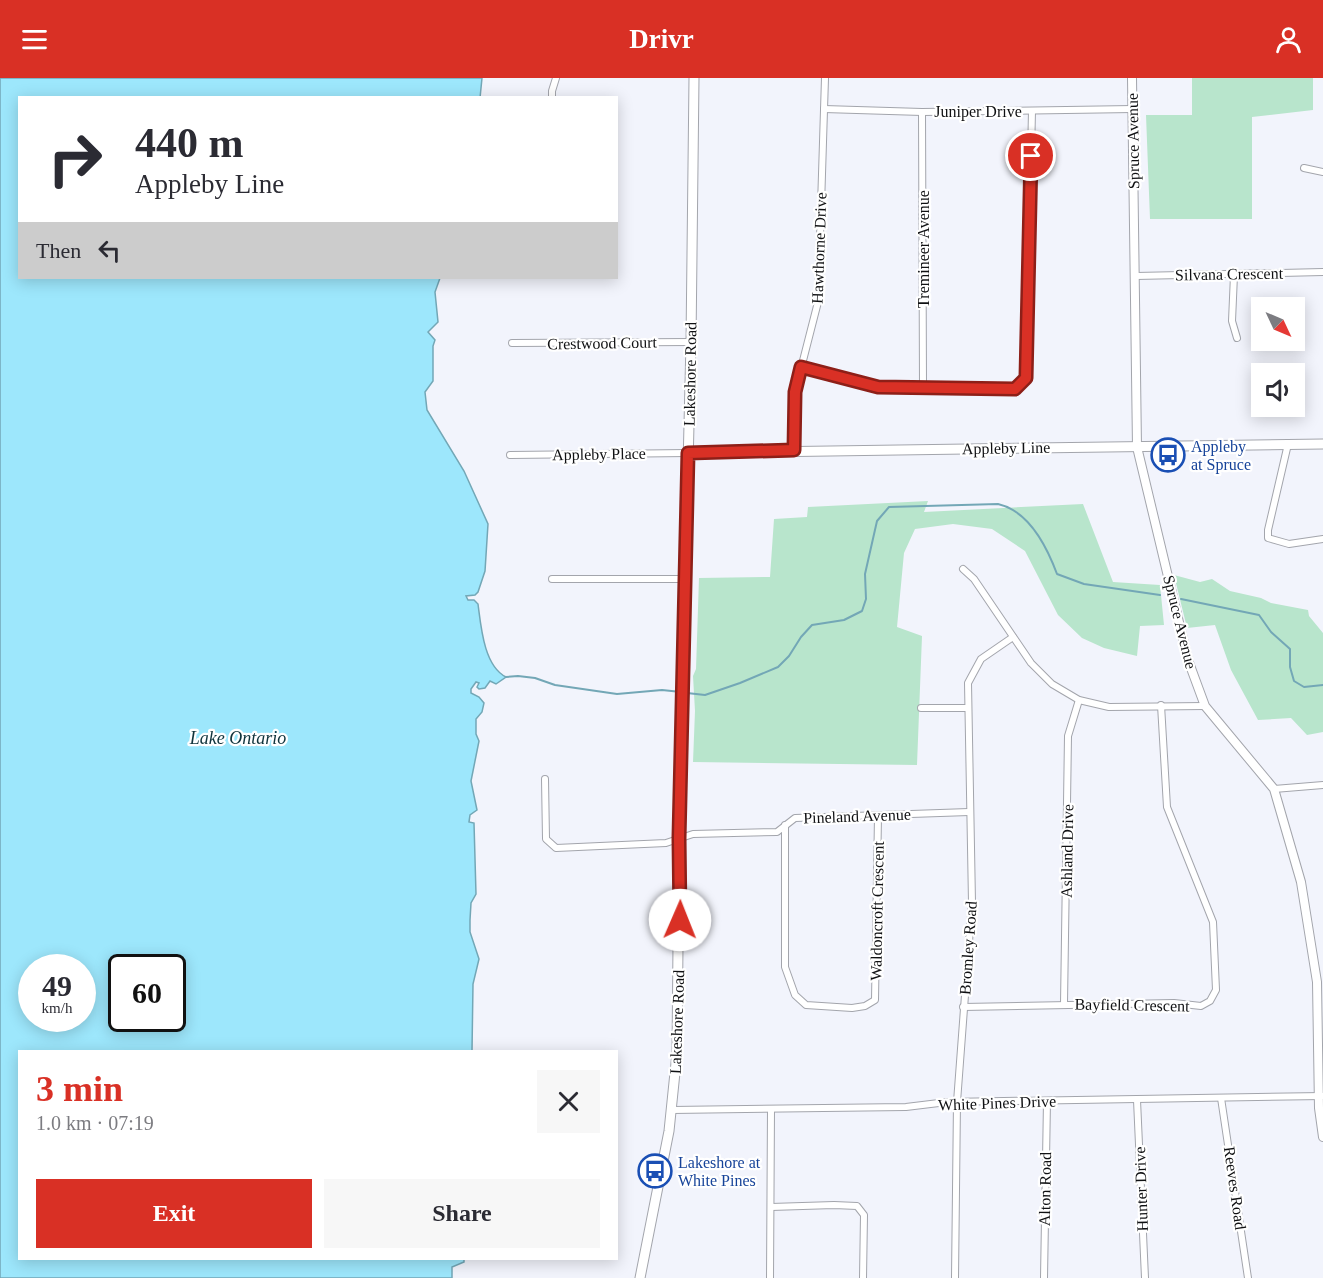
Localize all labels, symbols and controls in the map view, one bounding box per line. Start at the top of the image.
icon: menu [18,23,51,56]
icon: person [1272,23,1305,56]
text: Drivr [629,24,694,54]
street label: Spruce Avenue [1124,93,1143,189]
street label: Juniper Drive [934,103,1022,121]
icon: right [36,120,114,198]
text: 440 m [135,120,244,166]
pin [1005,130,1056,181]
icon: arrive [1014,139,1047,172]
text: Appleby Line [135,169,284,199]
street label: Tremineer Avenue [915,190,932,308]
street label: Hawthorne Drive [809,192,829,304]
icon: left [93,234,126,267]
text: Then [36,238,81,263]
street label: Silvana Crescent [1175,265,1284,283]
north arrow [1251,297,1305,351]
map controls [1251,297,1305,417]
street label: Lakeshore Road [681,322,699,426]
street label: Crestwood Court [547,334,658,352]
button: sound [1251,363,1305,417]
bus stop icon: Appleby at Spruce [1150,437,1186,473]
place label: Appleby at Spruce [1191,438,1251,474]
street label: Appleby Line [962,439,1050,458]
street label: Appleby Place [552,445,646,464]
street label: Spruce Avenue [1159,573,1200,671]
water label: Lake Ontario [189,728,286,748]
street label: Ashland Drive [1058,804,1076,898]
street label: Pineland Avenue [803,806,911,826]
street label: Waldoncroft Crescent [867,841,887,981]
position arrow [648,888,712,952]
street label: Bromley Road [956,901,981,995]
speed limit sign: 60 [108,954,186,1032]
text: 49 [42,969,72,1002]
street label: Lakeshore Road [667,970,687,1074]
street label: Bayfield Crescent [1074,995,1190,1016]
text: km/h [42,1000,72,1016]
text: 3 min [36,1069,123,1109]
button: close [537,1070,600,1133]
street label: White Pines Drive [938,1092,1056,1114]
text: 1.0 km · 07:19 [36,1112,154,1134]
street label: Reeves Road [1221,1145,1249,1231]
street label: Hunter Drive [1131,1146,1151,1232]
street label: Alton Road [1036,1152,1054,1226]
bus stop icon: Lakeshore at White Pines [637,1153,673,1189]
place label: Lakeshore at White Pines [678,1154,761,1189]
button: Exit [36,1179,312,1248]
button: Share [324,1179,600,1248]

